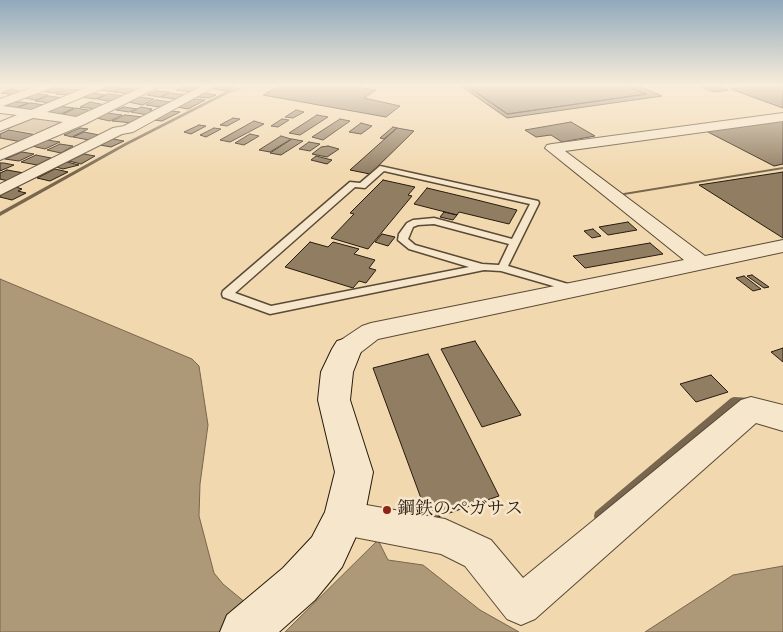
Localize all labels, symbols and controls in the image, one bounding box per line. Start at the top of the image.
place label: 鋼鉄のペガサス [397,499,523,521]
marker: 鋼鉄のペガサス [381,504,393,516]

